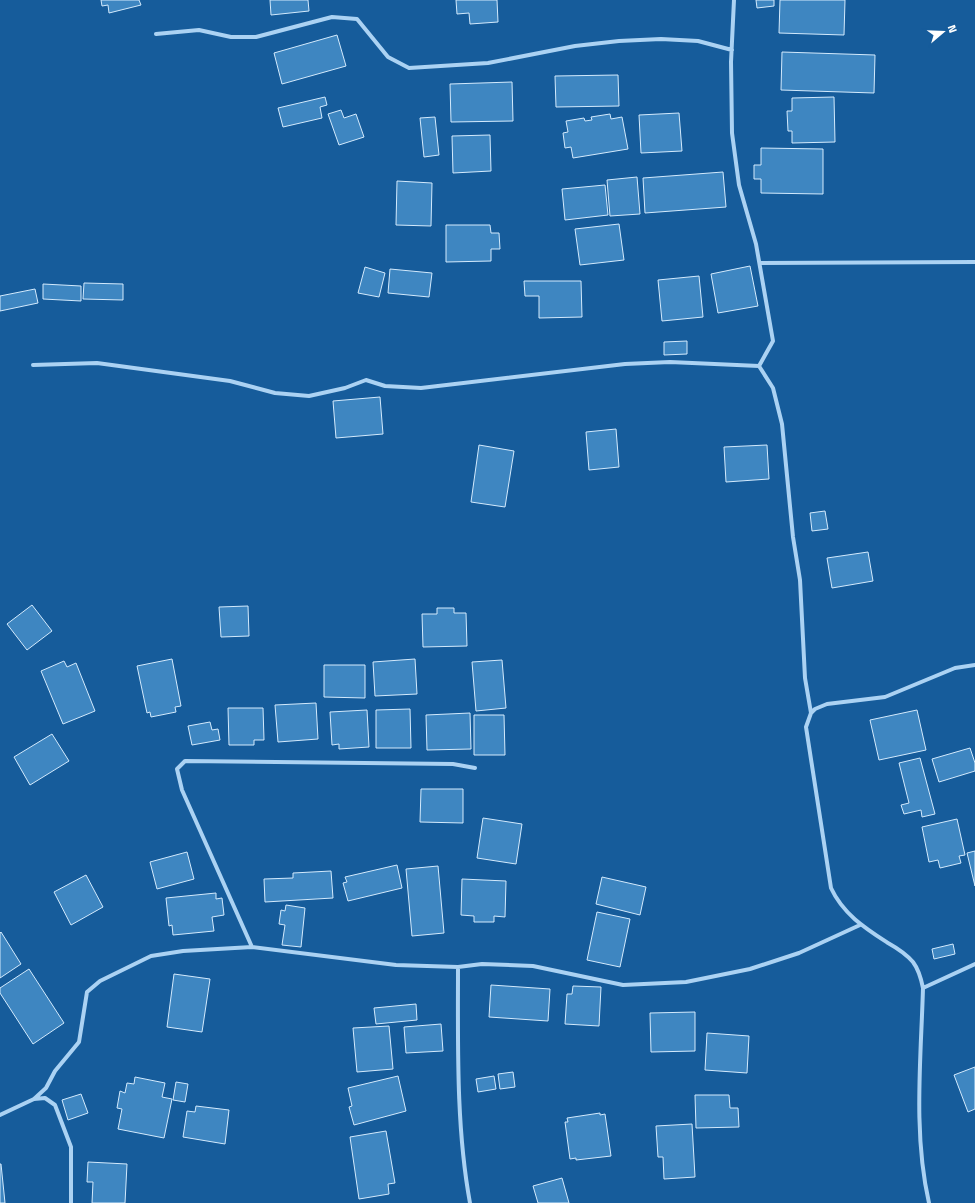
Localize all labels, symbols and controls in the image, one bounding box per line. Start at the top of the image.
north arrow [923,12,963,52]
text: N [944,23,961,35]

